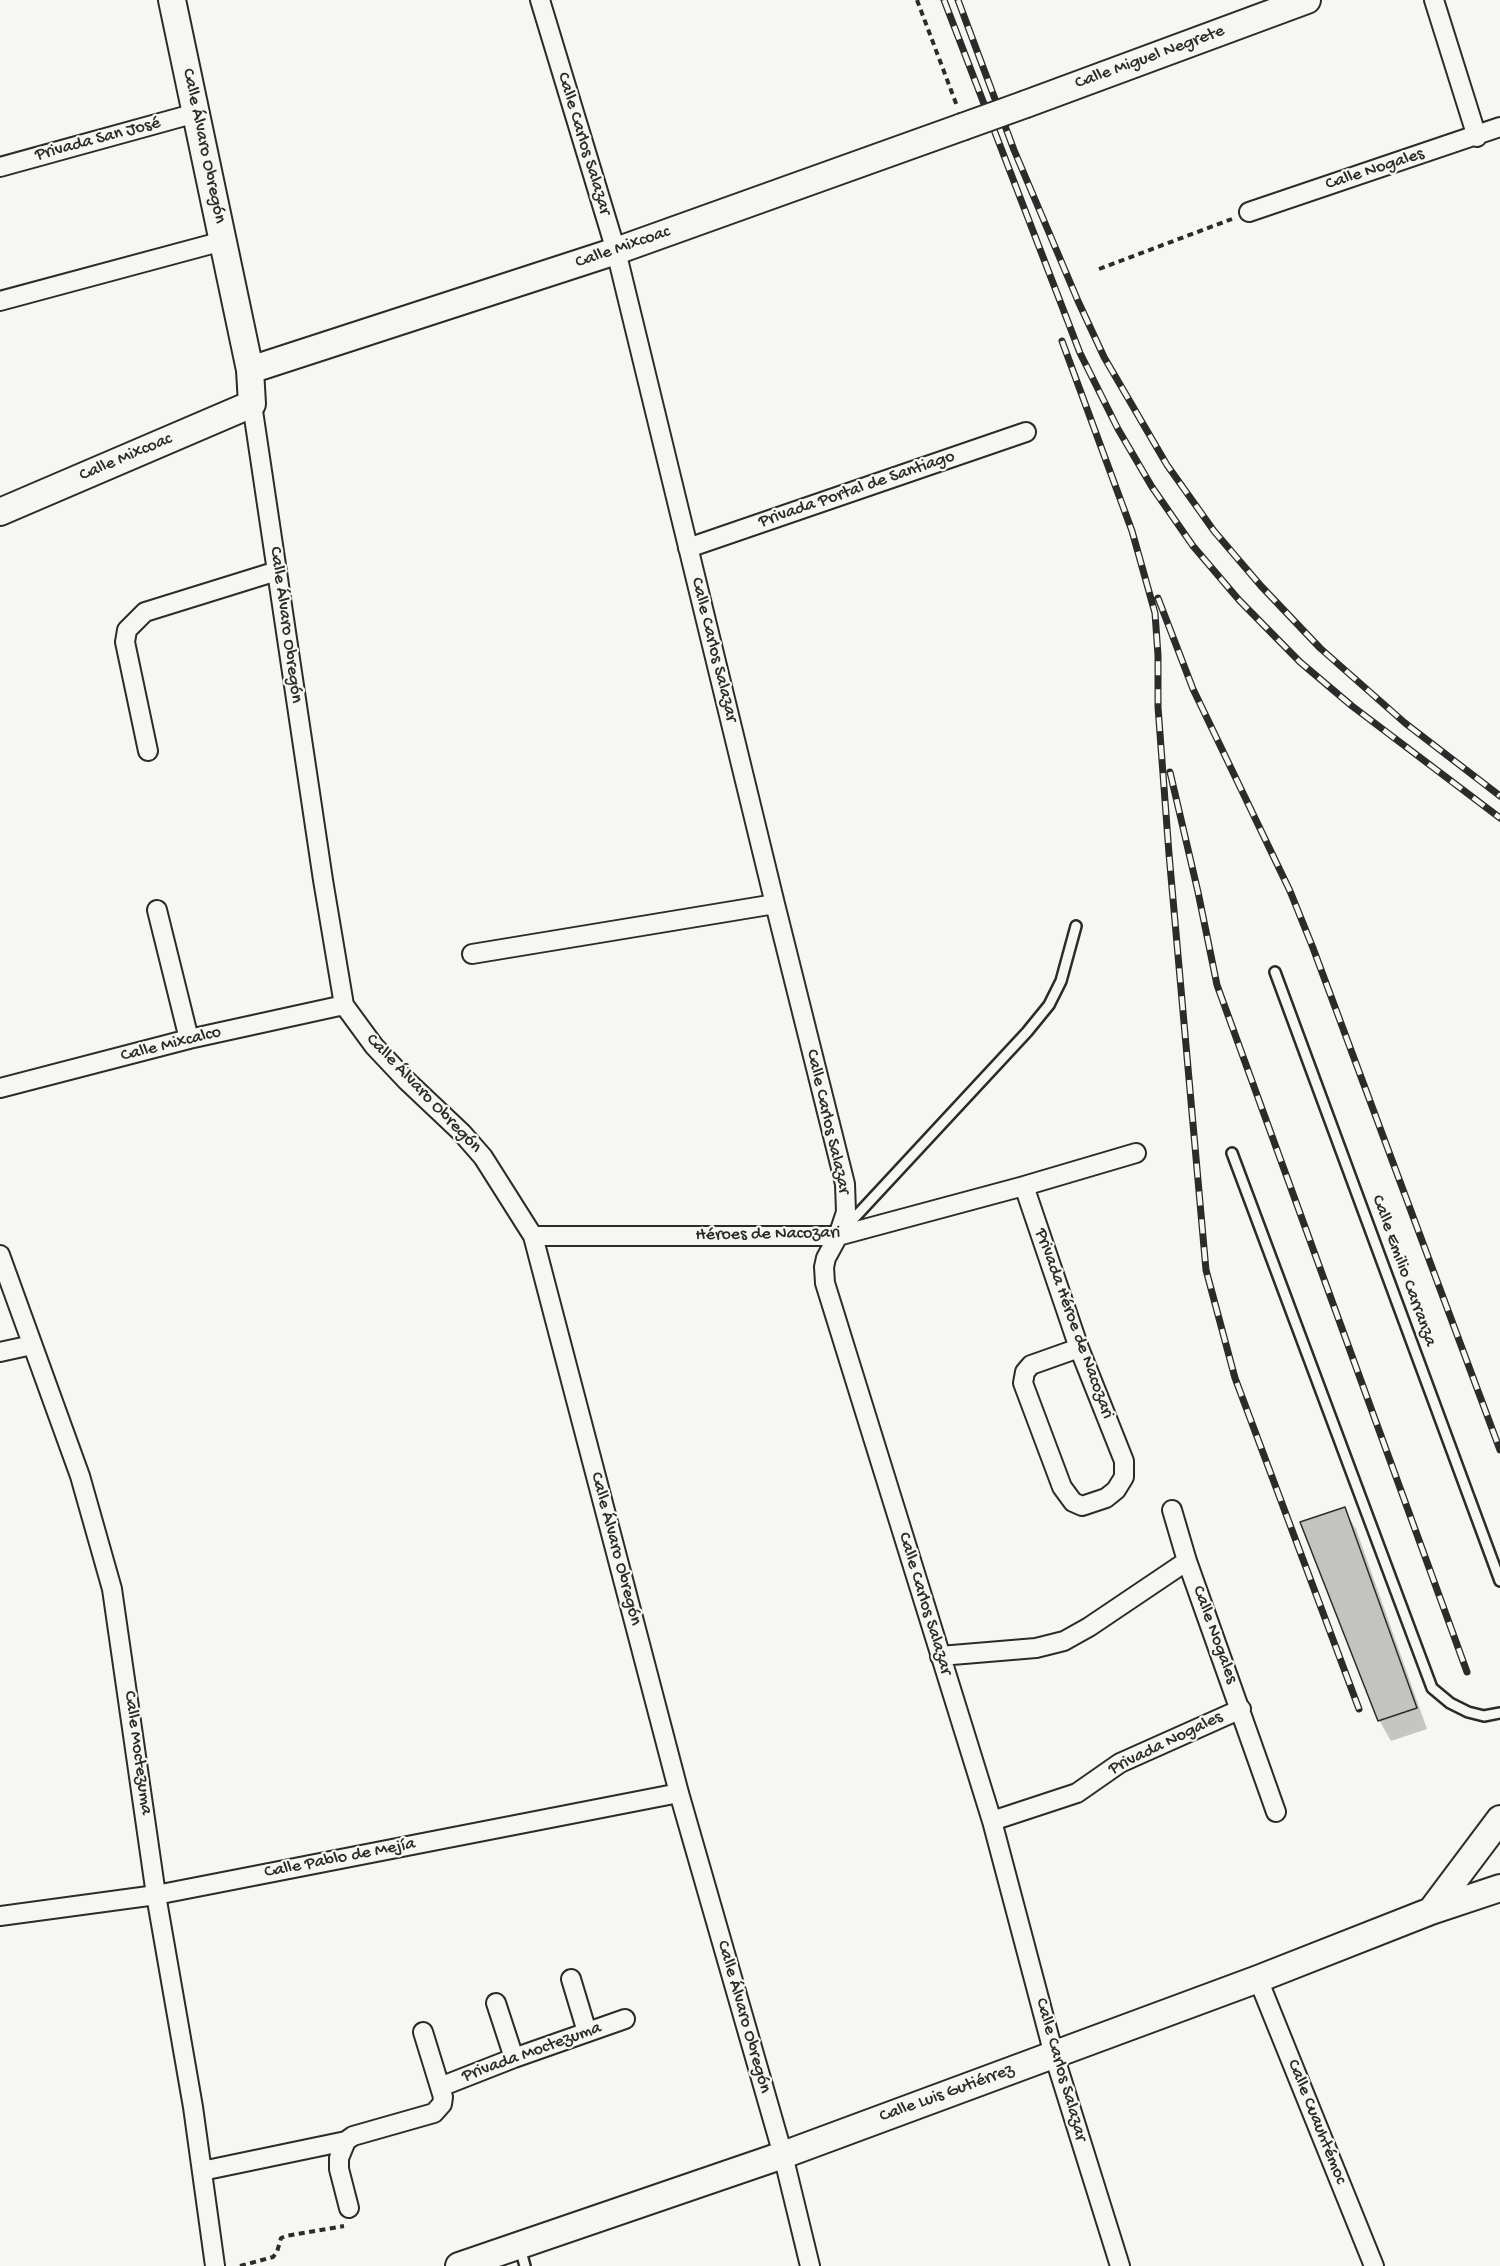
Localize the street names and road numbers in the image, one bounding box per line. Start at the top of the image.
street label: Calle Miguel Negrete [1072,21,1228,95]
street label: Calle Álvaro Obregón [176,67,230,225]
street label: Calle Carlos Salazar [551,70,615,218]
street label: Privada San José [33,113,163,167]
street label: Calle Nogales [1323,144,1427,196]
street label: Calle Mixcoac [573,222,673,274]
street label: Calle Mixcoac [76,429,176,487]
street label: Privada Portal de Santiago [756,446,958,534]
street label: Calle Álvaro Obregón [263,545,307,705]
street label: Calle Carlos Salazar [685,576,741,724]
street label: Calle Mixcalco [119,1022,223,1068]
street label: Calle Álvaro Obregón [360,1030,486,1158]
street label: Calle Carlos Salazar [800,1047,854,1197]
street label: Calle Emilio Carranza [1366,1192,1440,1350]
street label: Héroes de Nacozari [695,1223,841,1247]
street label: Privada Héroe de Nacozari [1028,1226,1118,1422]
street label: Calle Álvaro Obregón [584,1470,646,1628]
street label: Calle Carlos Salazar [892,1530,956,1678]
street label: Calle Nogales [1186,1583,1242,1687]
street label: Calle Moctezuma [118,1690,156,1816]
street label: Privada Nogales [1105,1707,1227,1781]
street label: Calle Pablo de Mejía [263,1834,417,1884]
street label: Calle Álvaro Obregón [711,1938,775,2096]
street label: Calle Carlos Salazar [1029,1996,1091,2144]
street label: Privada Moctezuma [459,2018,605,2088]
street label: Calle Cuauhtémoc [1281,2057,1351,2187]
street label: Calle Luis Gutiérrez [877,2060,1017,2128]

